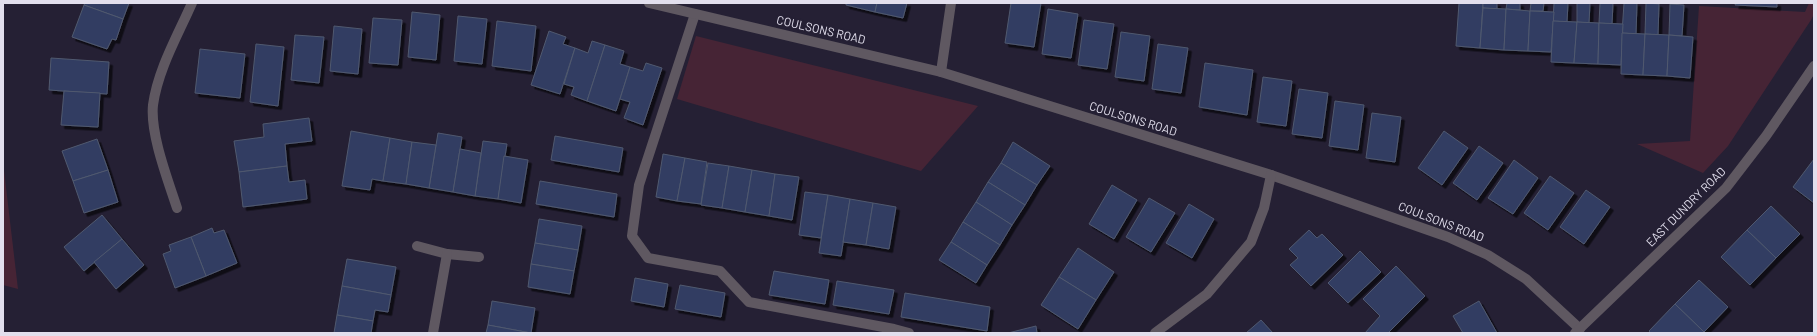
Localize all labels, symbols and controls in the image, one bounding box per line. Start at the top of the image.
street label: COULSONS ROAD [775,12,867,46]
street label: COULSONS ROAD [1088,98,1179,138]
street label: EAST DUNDRY ROAD [1643,164,1728,249]
street label: COULSONS ROAD [1396,198,1486,244]

